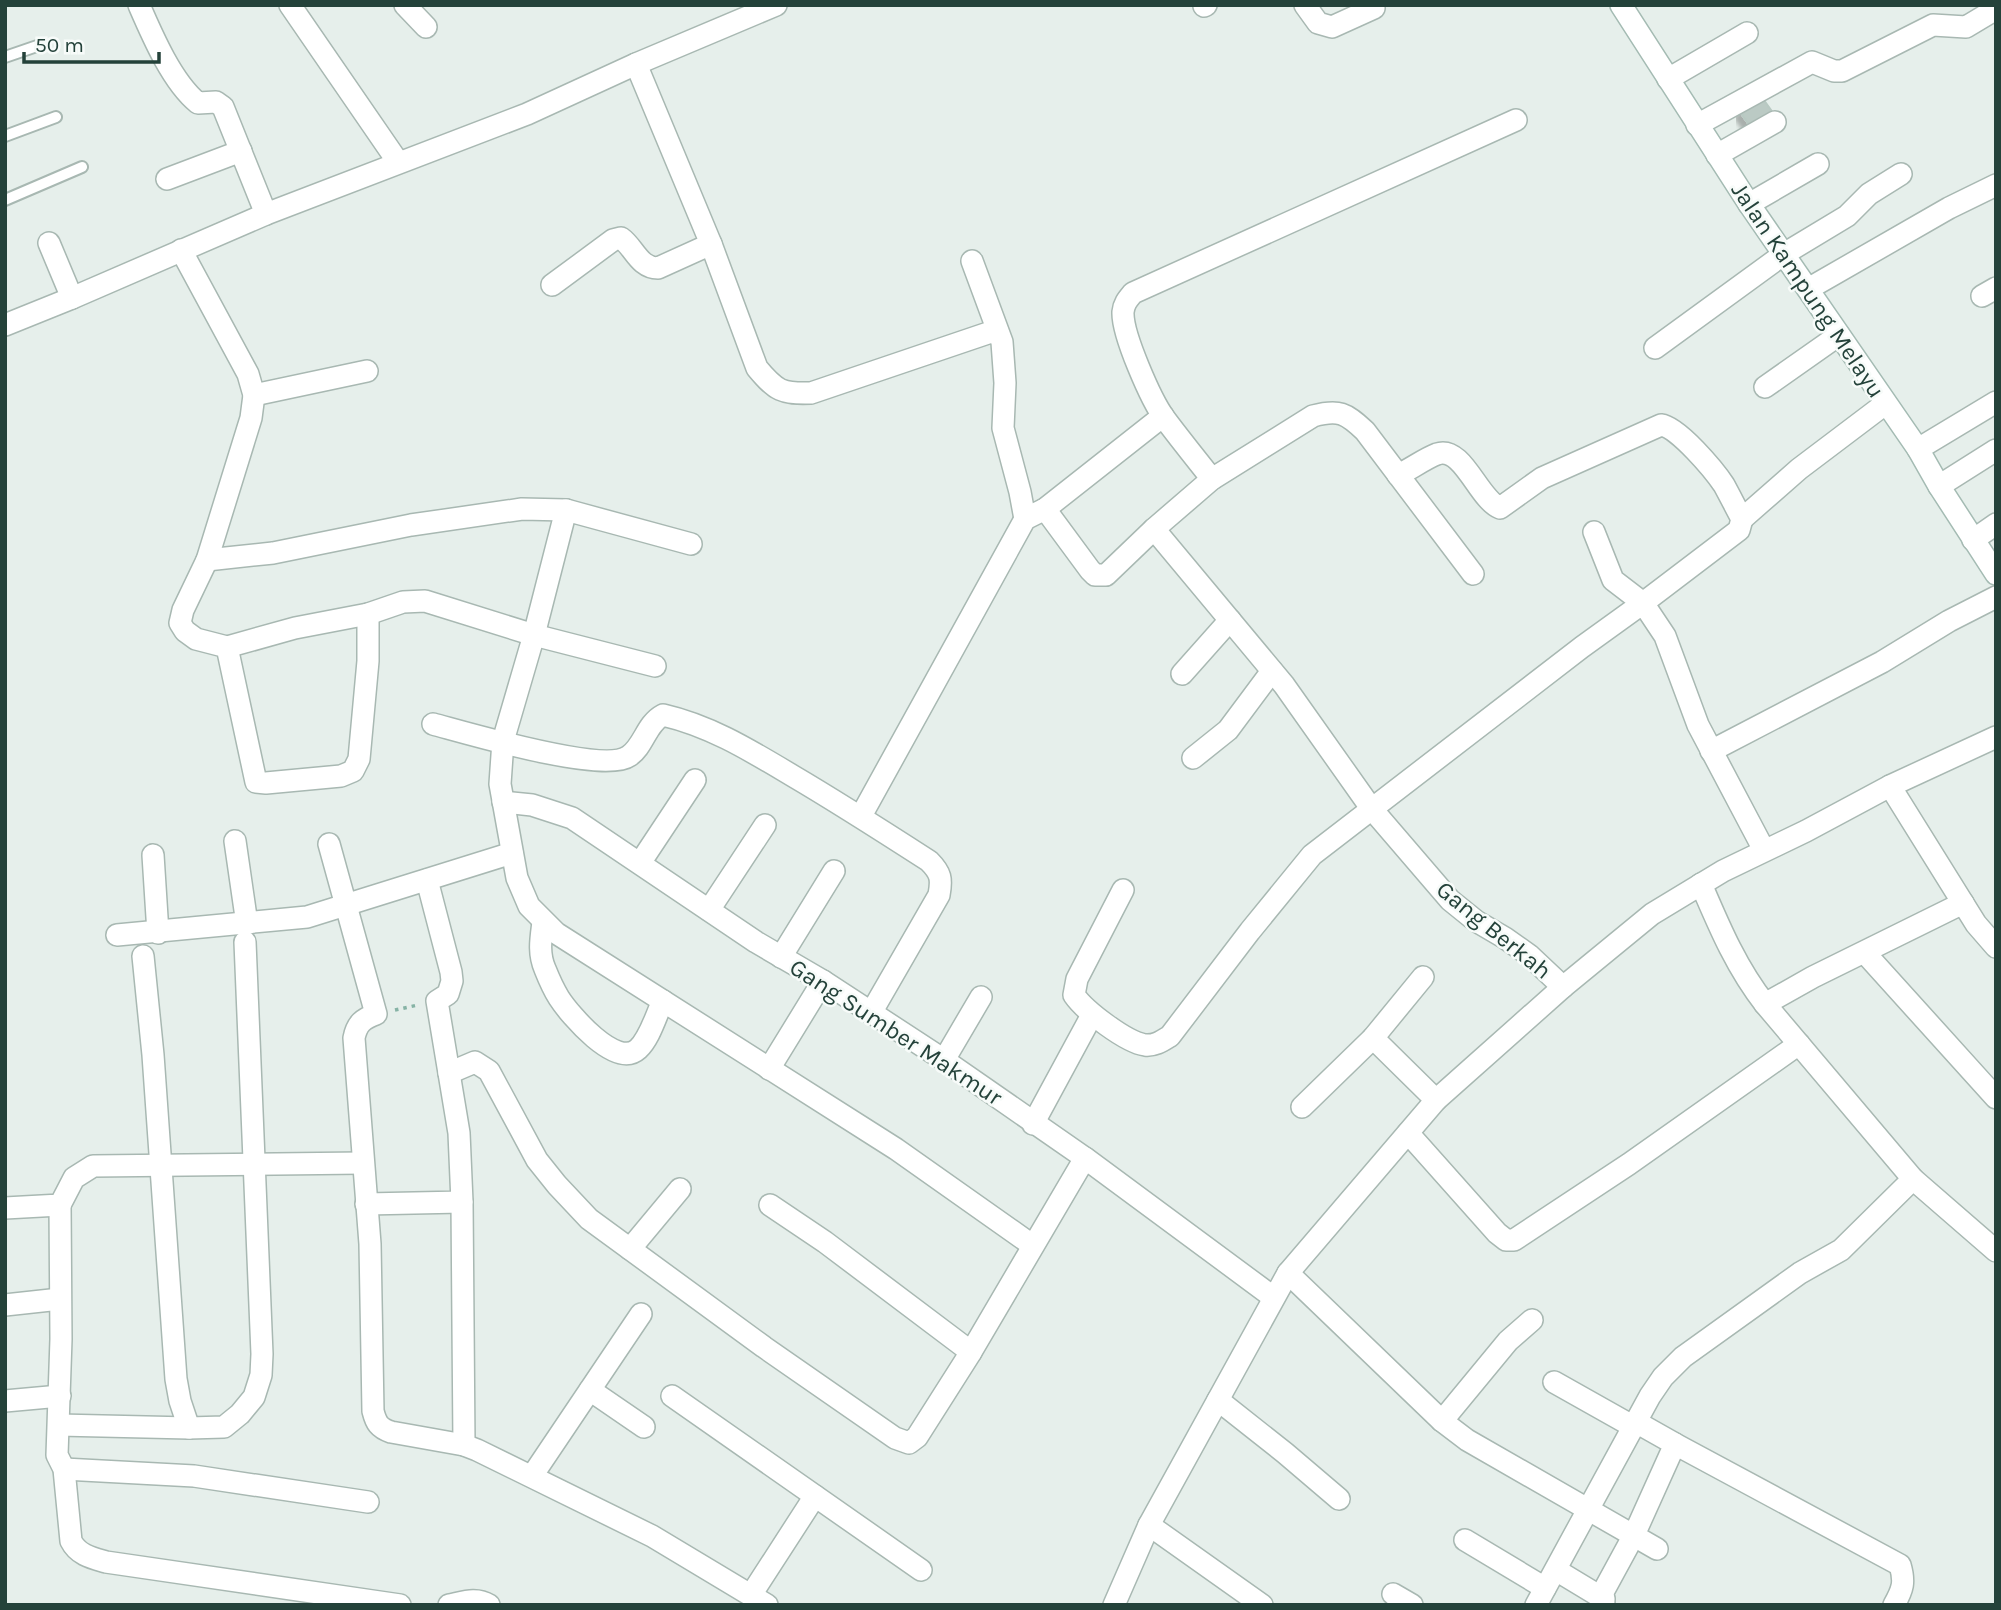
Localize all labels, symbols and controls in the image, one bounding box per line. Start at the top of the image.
scale bar [24,21,159,65]
text: 50 m [35,33,84,57]
street label: Jalan Kampung Melayu [1725,177,1891,403]
street label: Gang Berkah [1431,875,1557,985]
street label: Gang Sumber Makmur [785,953,1008,1111]

